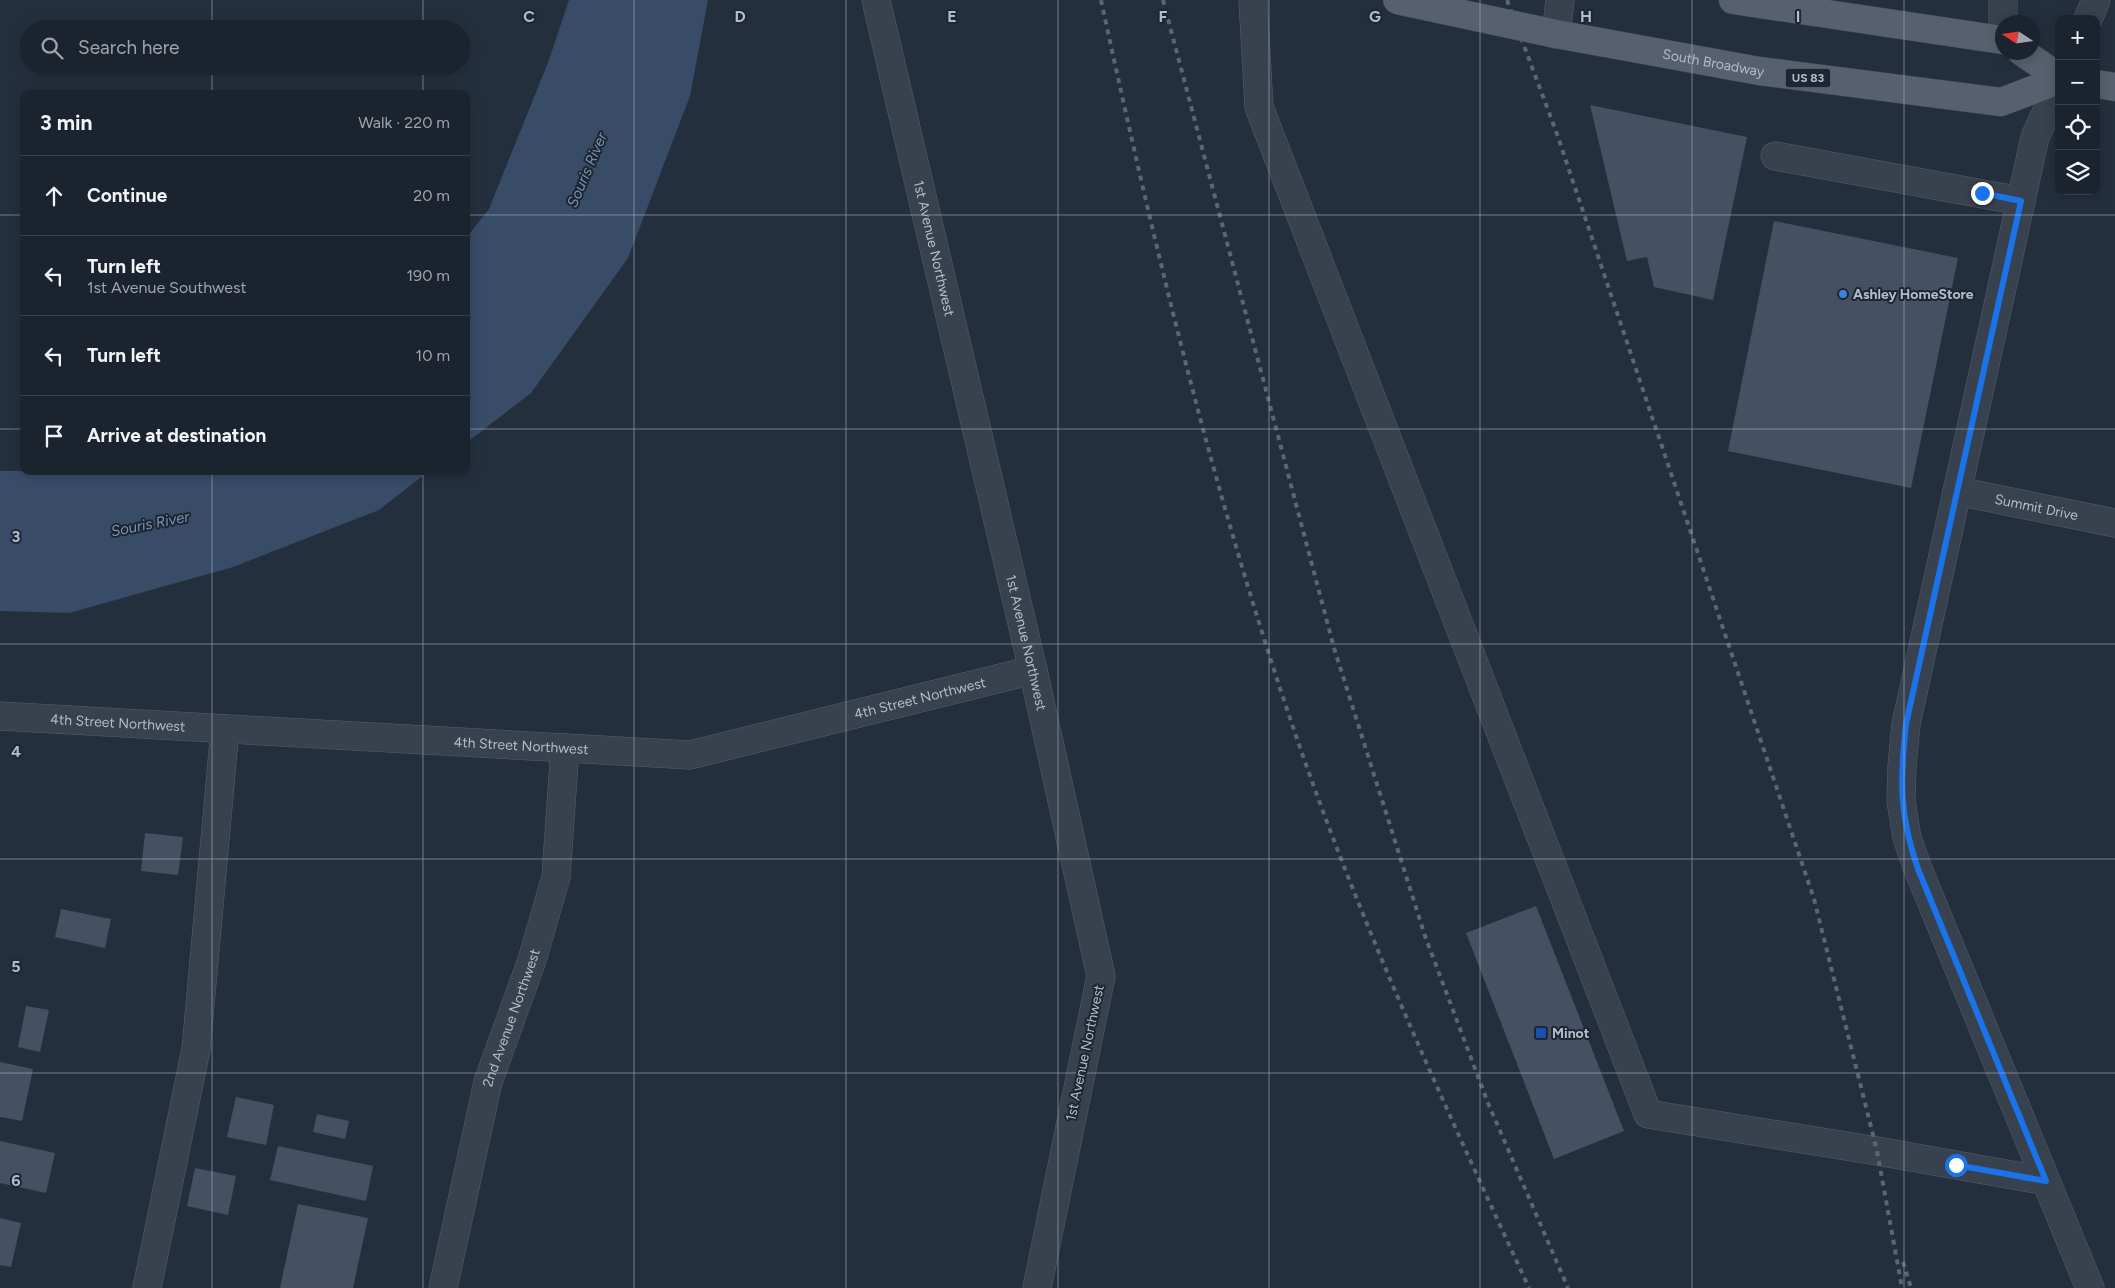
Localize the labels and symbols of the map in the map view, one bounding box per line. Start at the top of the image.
text: C [523,7,535,26]
text: D [734,7,746,26]
text: E [947,7,957,26]
text: F [1159,7,1168,26]
text: G [1369,7,1381,26]
text: H [1580,7,1592,26]
text: I [1796,7,1800,26]
north arrow [1995,15,2040,60]
street label: South Broadway [1661,45,1766,80]
road number: US 83 [1786,68,1830,88]
water label: Souris River [563,129,611,210]
street label: 1st Avenue Northwest [910,179,958,318]
route end [1971,182,1994,205]
place label: Ashley HomeStore [1853,286,1974,303]
marker: Ashley HomeStore [1837,288,1849,300]
street label: Summit Drive [1993,490,2080,524]
water label: Souris River [109,507,192,540]
text: 3 [12,527,21,546]
street label: 1st Avenue Northwest [1002,573,1050,712]
street label: 4th Street Northwest [852,674,988,723]
street label: 4th Street Northwest [50,710,186,735]
street label: 4th Street Northwest [453,733,589,758]
text: 4 [11,742,21,761]
street label: 2nd Avenue Northwest [479,947,543,1088]
text: 5 [11,957,21,976]
street label: 1st Avenue Northwest [1062,983,1108,1123]
place label: Minot [1552,1025,1590,1042]
marker: Minot [1534,1026,1548,1040]
route start [1945,1154,1968,1177]
text: 6 [11,1171,21,1190]

